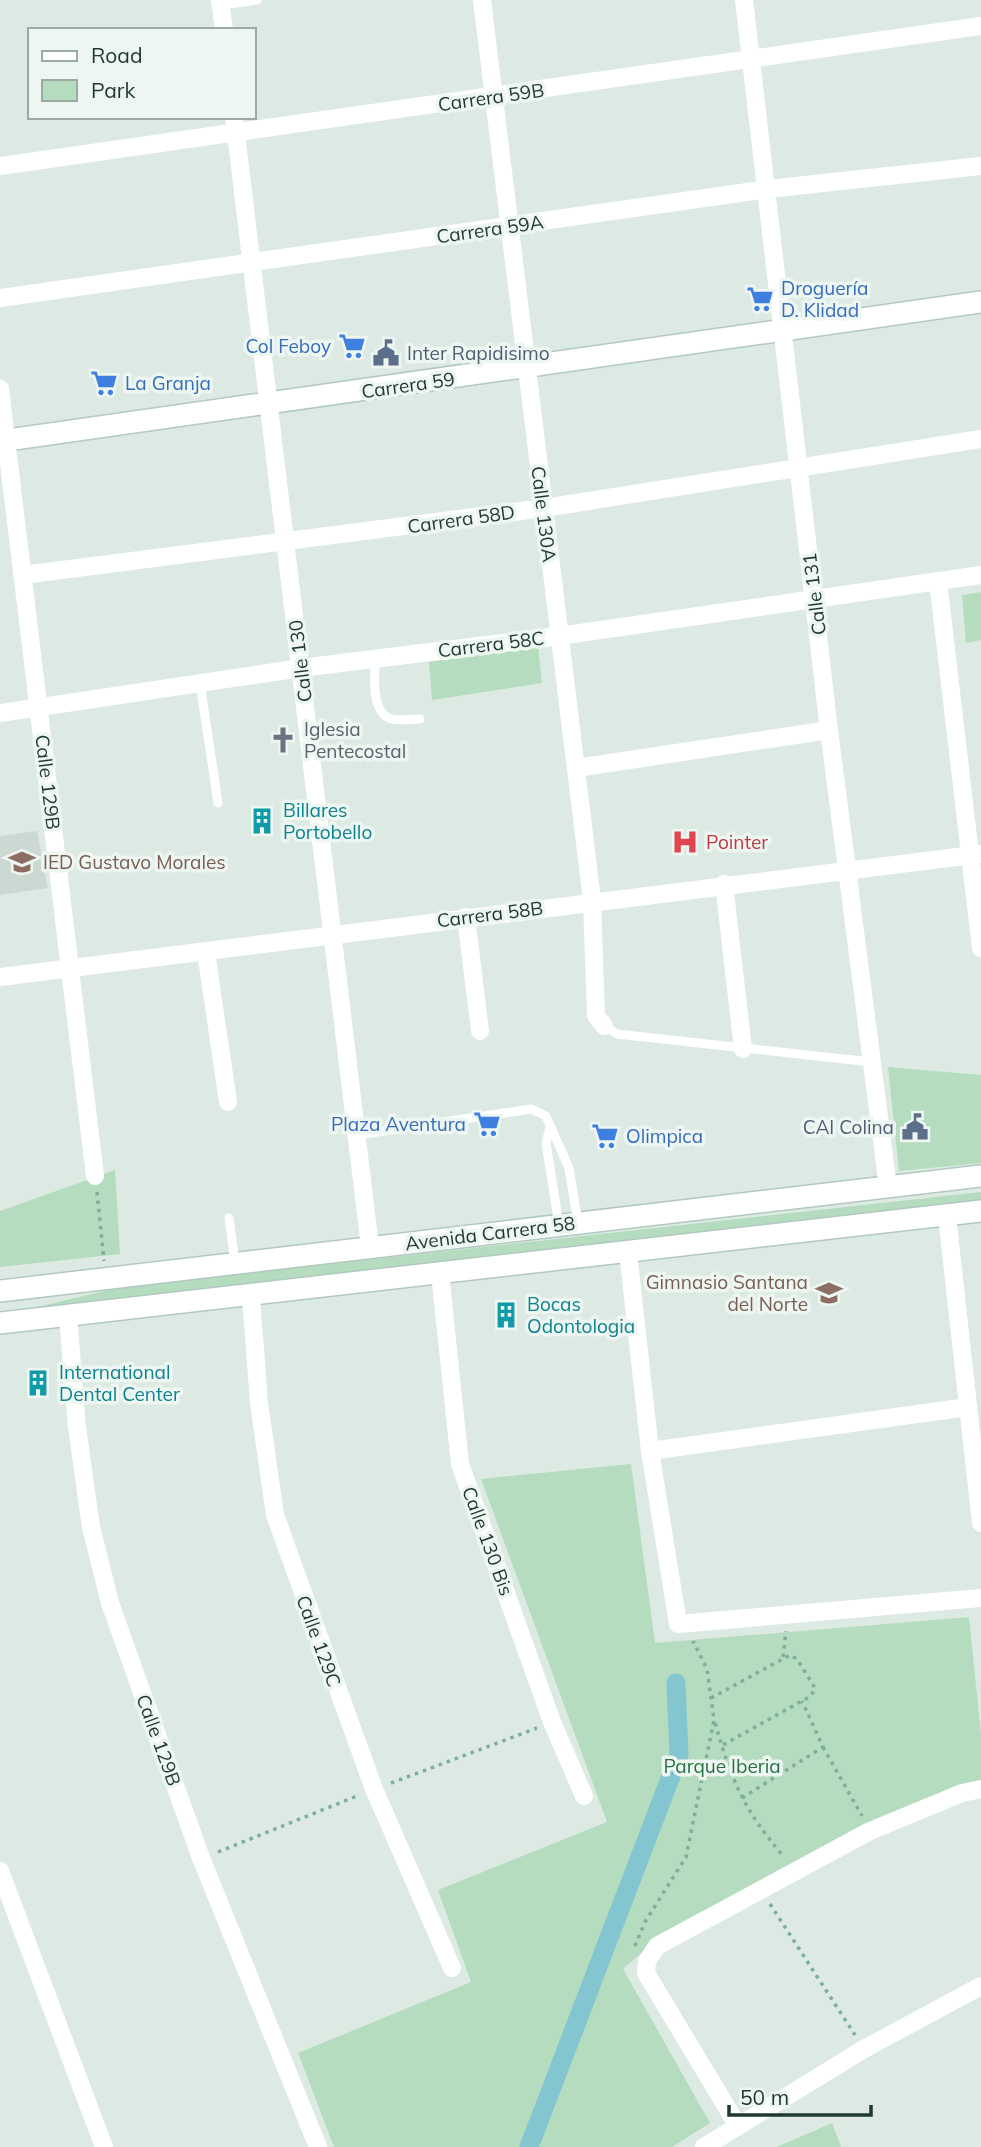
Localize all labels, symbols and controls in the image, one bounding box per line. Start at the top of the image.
legend [28,28,256,119]
text: Road [91,42,142,68]
text: Park [91,77,135,103]
street label: Carrera 59B [436,78,546,116]
street label: Carrera 59A [435,210,545,248]
place label: Droguería D. Klidad [781,276,868,322]
supermarket icon: Droguería D. Klidad [745,284,775,314]
supermarket icon: Col Feboy [337,331,367,361]
place label: Col Feboy [245,334,331,358]
public building icon: Inter Rapidisimo [371,338,401,368]
place label: Inter Rapidisimo [407,341,550,365]
street label: Carrera 59 [360,367,456,403]
supermarket icon: La Granja [89,368,119,398]
place label: La Granja [125,371,211,395]
street label: Calle 130A [526,465,562,563]
street label: Carrera 58D [406,500,516,538]
street label: Calle 131 [797,552,831,636]
street label: Calle 130 [283,619,317,703]
street label: Carrera 58C [436,626,546,662]
place label: Iglesia Pentecostal [304,717,406,763]
church icon: Iglesia Pentecostal [268,725,298,755]
street label: Calle 129B [30,733,66,831]
place label: Billares Portobello [283,798,372,844]
building icon: Billares Portobello [247,806,277,836]
hospital icon: Pointer [670,827,700,857]
place label: Pointer [706,830,768,854]
school or university icon: IED Gustavo Morales [7,847,37,877]
place label: IED Gustavo Morales [43,850,226,874]
street label: Carrera 58B [435,896,545,932]
supermarket icon: Plaza Aventura [472,1109,502,1139]
place label: Plaza Aventura [331,1112,466,1136]
public building icon: CAI Colina [900,1112,930,1142]
place label: CAI Colina [803,1115,894,1139]
supermarket icon: Olimpica [590,1121,620,1151]
place label: Olimpica [626,1124,703,1148]
street label: Avenida Carrera 58 [404,1211,576,1255]
place label: Gimnasio Santana del Norte [646,1270,808,1316]
school or university icon: Gimnasio Santana del Norte [814,1278,844,1308]
place label: Bocas Odontologia [527,1292,635,1338]
building icon: Bocas Odontologia [491,1300,521,1330]
place label: International Dental Center [59,1360,180,1406]
building icon: International Dental Center [23,1368,53,1398]
street label: Calle 130 Bis [457,1483,519,1599]
street label: Calle 129C [291,1592,347,1690]
street label: Calle 129B [131,1691,187,1789]
park label: Parque Iberia [663,1754,781,1778]
scale bar [729,2074,871,2118]
text: 50 m [740,2084,789,2110]

